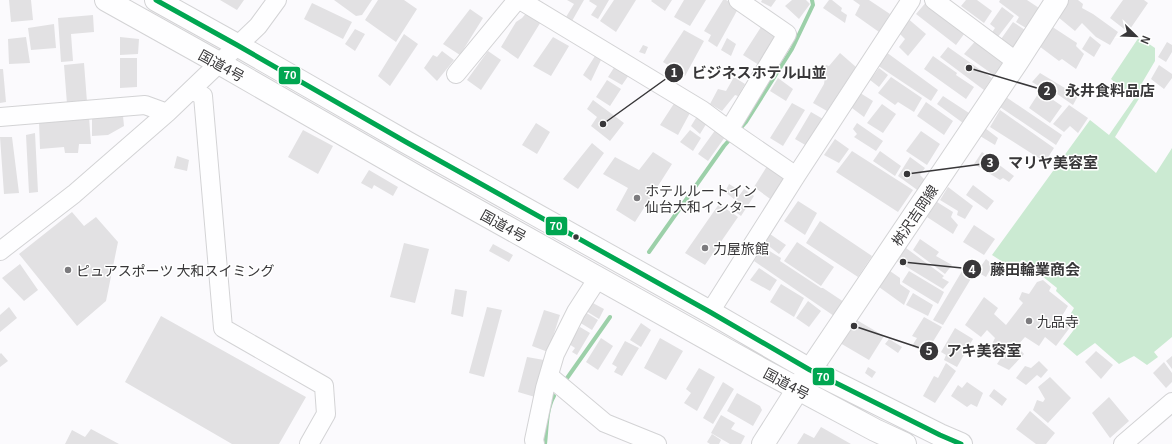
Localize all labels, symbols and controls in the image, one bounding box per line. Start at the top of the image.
north arrow [1116,16,1156,56]
text: N [1137,33,1155,47]
street label: 国道4号 [195,44,249,86]
callout: ビジネスホテル山並 [664,60,835,87]
text: ビジネスホテル山並 [691,61,827,82]
text: 1 [670,63,678,80]
line badge: 70 [278,66,301,85]
text: 70 [284,66,296,82]
callout: 永井食料品店 [1037,77,1163,104]
text: 永井食料品店 [1065,79,1155,100]
text: 2 [1043,81,1051,98]
callout: マリヤ美容室 [980,150,1106,177]
text: マリヤ美容室 [1008,151,1098,172]
text: 3 [986,153,994,170]
place label: ホテルルートイン 仙台大和インター [645,180,757,216]
street label: 桝沢吉岡線 [886,180,942,250]
marker: ホテルルートイン 仙台大和インター [632,193,642,203]
street label: 国道4号 [477,204,531,246]
line badge: 70 [545,216,568,236]
text: 70 [550,217,562,233]
unlabelled marker [571,232,581,242]
place label: 力屋旅館 [713,238,769,258]
marker: 力屋旅館 [700,243,710,253]
callout: 藤田輪業商会 [962,256,1088,283]
text: 藤田輪業商会 [990,258,1080,279]
place label: ピュアスポーツ 大和スイミング [76,260,275,280]
text: 4 [968,260,976,277]
marker: ピュアスポーツ 大和スイミング [63,265,73,275]
place label: 九品寺 [1037,311,1079,331]
marker: 九品寺 [1024,316,1034,326]
callout: アキ美容室 [919,338,1030,365]
text: アキ美容室 [946,339,1022,360]
text: 5 [925,341,933,358]
street label: 国道4号 [760,362,814,404]
line badge: 70 [812,367,835,386]
text: 70 [817,368,829,384]

